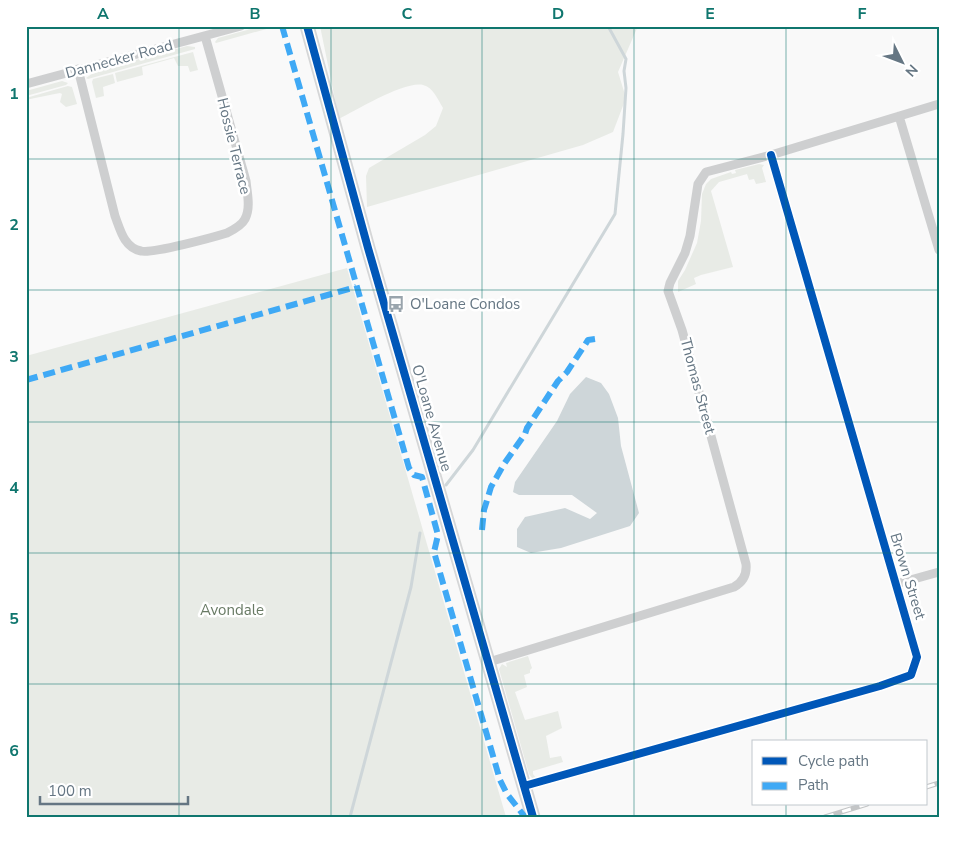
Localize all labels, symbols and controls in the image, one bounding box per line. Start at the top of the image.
text: A [97,3,109,25]
text: B [249,3,261,25]
text: C [402,3,413,25]
text: D [552,3,564,25]
text: E [705,3,715,25]
text: F [858,3,867,25]
street label: Dannecker Road [63,35,175,83]
north arrow [878,38,928,88]
text: N [901,60,922,81]
text: 1 [9,83,19,105]
street label: Hossie Terrace [212,96,256,196]
text: 2 [9,214,19,236]
bus stop icon: O'Loane Condos [386,294,406,314]
place label: O'Loane Condos [410,294,520,314]
street label: Thomas Street [676,336,721,437]
text: 3 [9,346,19,368]
street label: O'Loane Avenue [407,362,457,474]
text: 4 [9,477,19,499]
street label: Brown Street [885,530,931,622]
park label: Avondale [200,600,264,620]
text: 5 [9,608,19,630]
text: 6 [9,740,19,762]
legend [752,740,928,806]
text: Cycle path [798,751,869,771]
scale bar [40,773,188,805]
text: Path [798,775,829,795]
text: 100 m [48,781,92,801]

